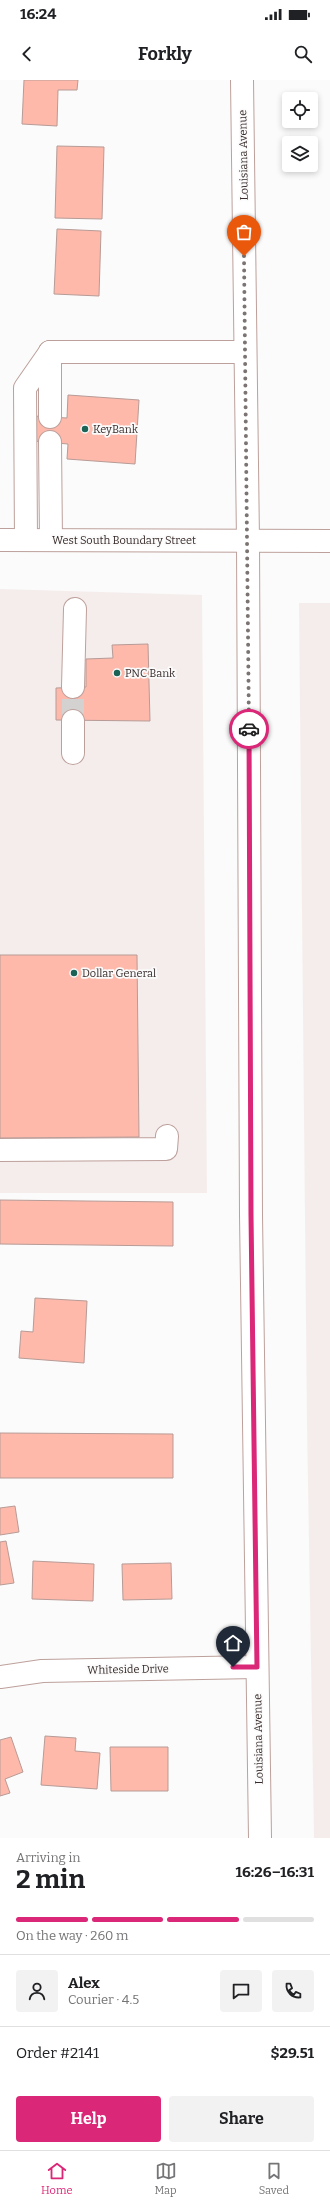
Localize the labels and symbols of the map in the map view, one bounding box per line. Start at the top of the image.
street label: Louisiana Avenue [236,110,251,200]
pin [227,215,261,256]
place label: KeyBank [93,423,139,436]
marker: KeyBank [80,424,90,434]
street label: West South Boundary Street [52,534,196,547]
place label: PNC Bank [125,667,176,680]
marker: PNC Bank [112,668,122,678]
courier [229,709,269,749]
place label: Dollar General [82,967,156,980]
marker: Dollar General [69,968,79,978]
pin [216,1626,250,1667]
street label: Whiteside Drive [87,1662,169,1677]
street label: Louisiana Avenue [251,1694,266,1784]

